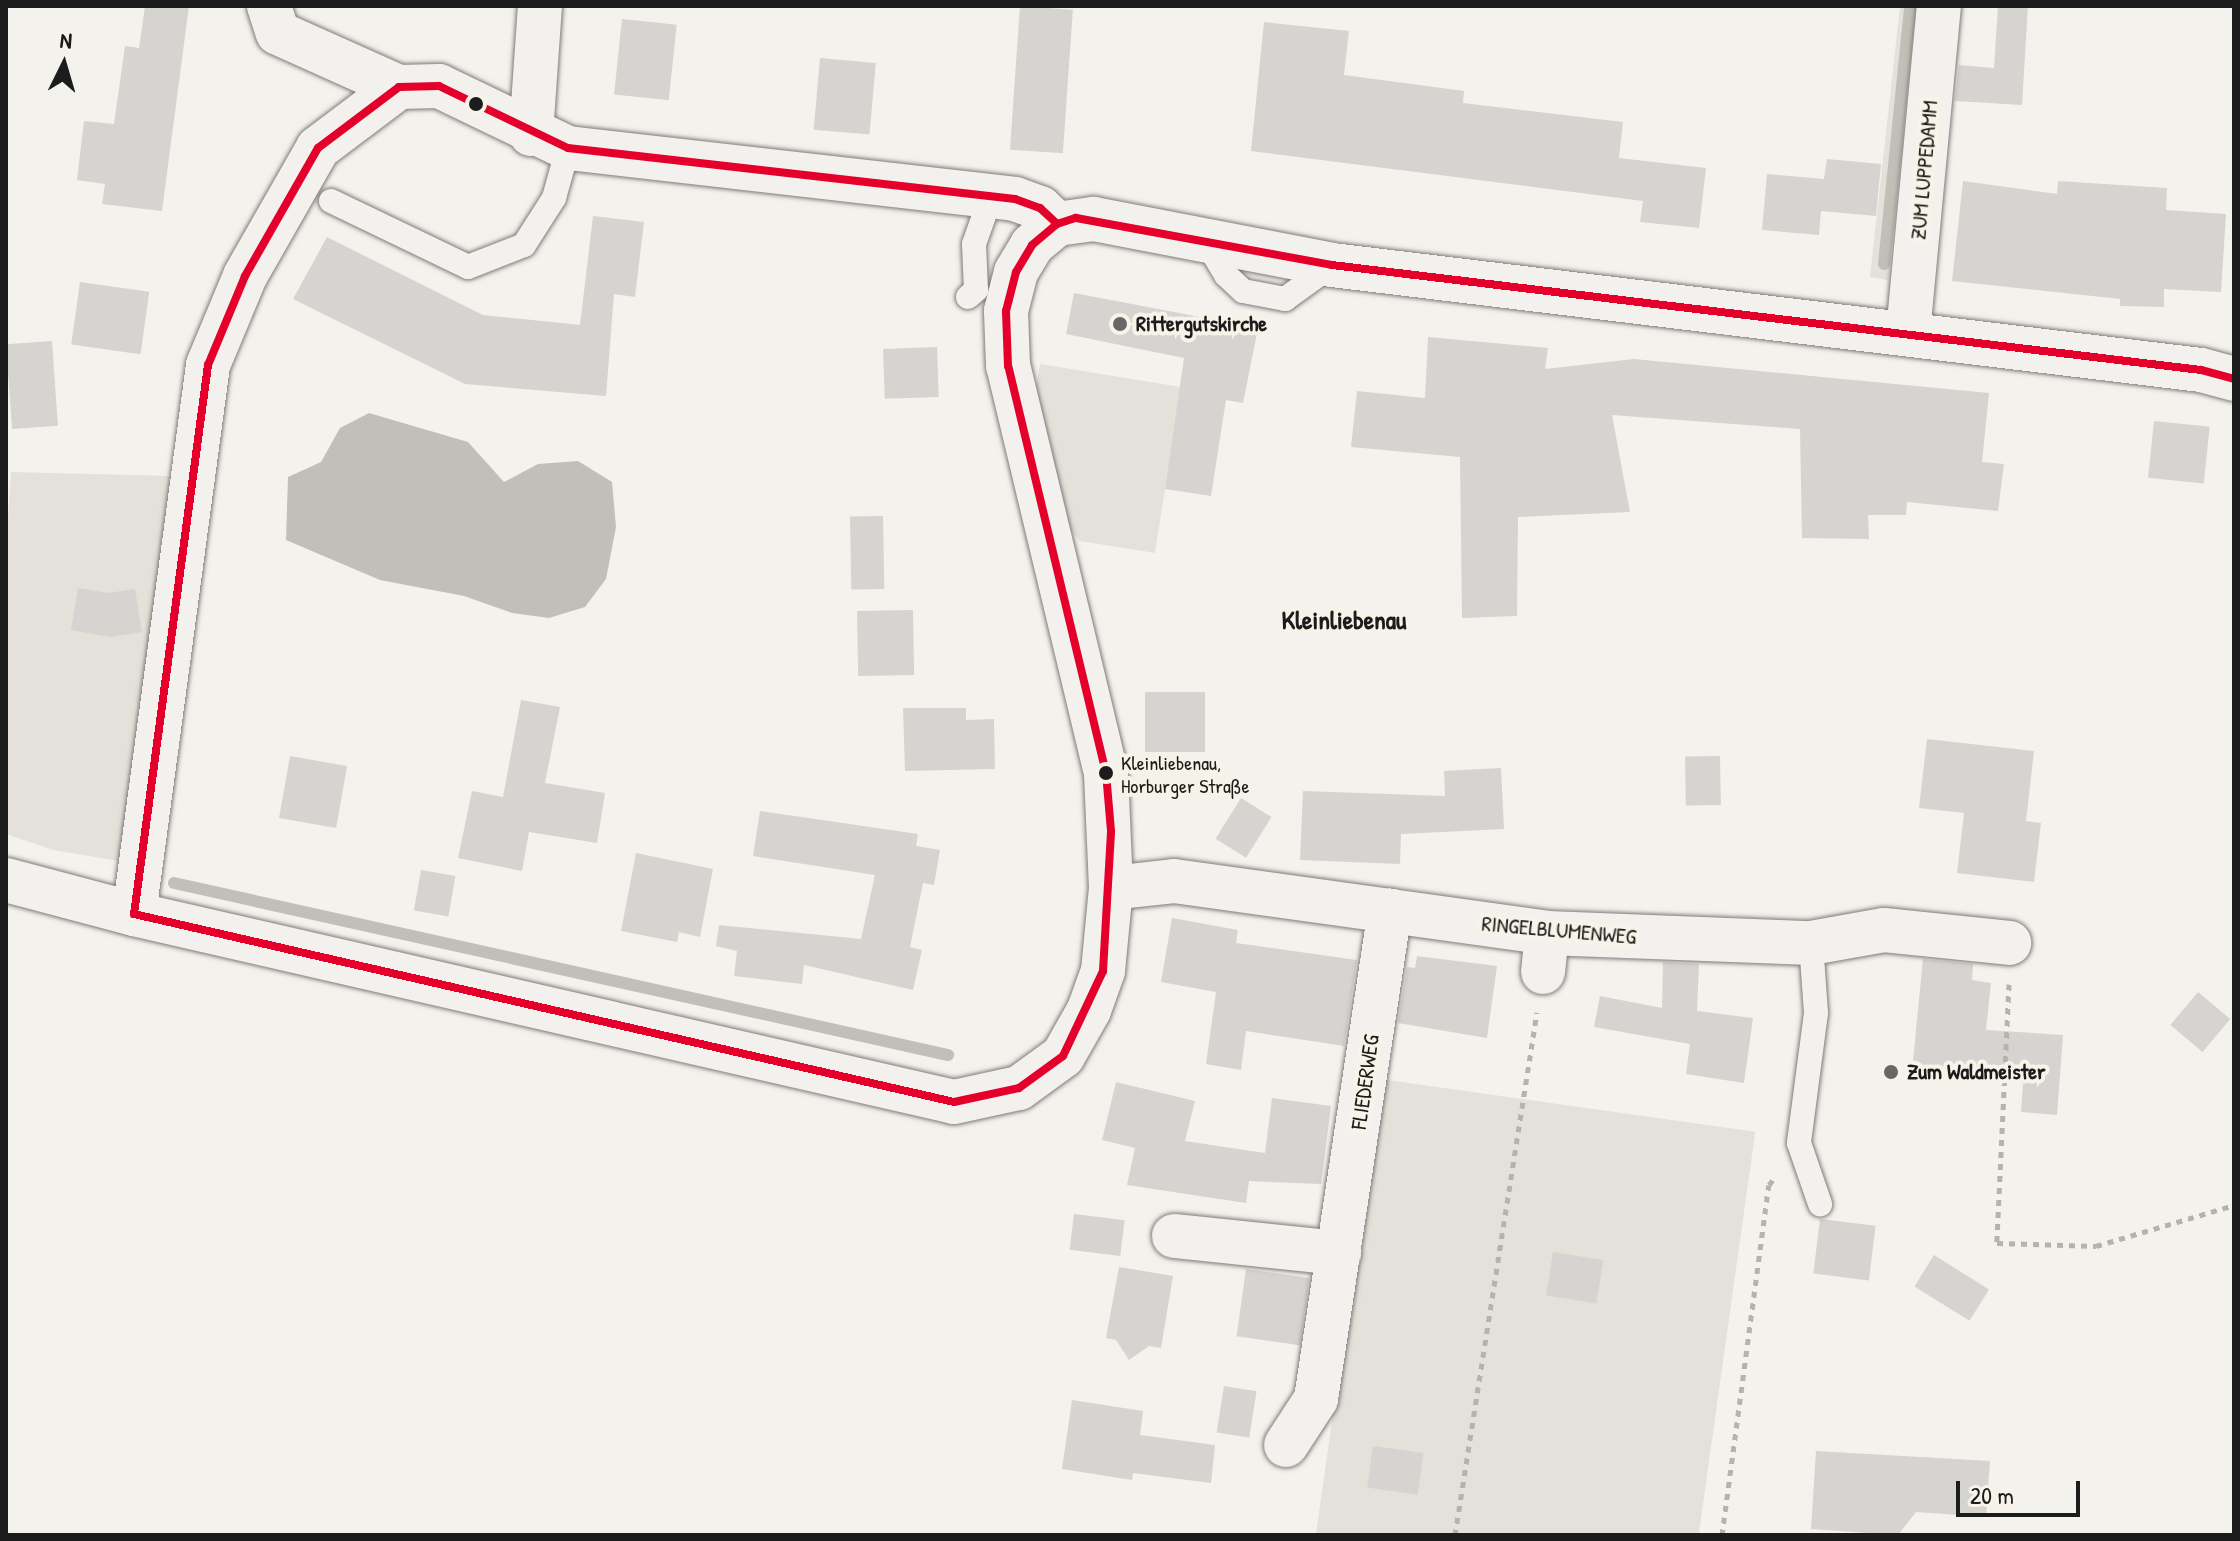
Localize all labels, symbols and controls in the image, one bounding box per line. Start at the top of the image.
north arrow [24,24,104,104]
text: N [59,25,73,56]
unlabelled marker [468,96,484,112]
street label: ZUM LUPPEDAMM [1905,99,1943,241]
place label: Rittergutskirche [1136,311,1267,337]
marker: Rittergutskirche [1111,315,1129,333]
district label: Kleinliebenau [1282,604,1406,636]
place label: Kleinliebenau, Horburger Straße [1121,750,1249,797]
marker: Kleinliebenau, Horburger Straße [1098,765,1114,781]
street label: RINGELBLUMENWEG [1481,910,1637,950]
street label: FLIEDERWEG [1345,1033,1385,1131]
place label: Zum Waldmeister [1907,1059,2045,1085]
marker: Zum Waldmeister [1882,1063,1900,1081]
scale bar [1960,1465,2084,1515]
text: 20 m [1970,1479,2014,1511]

